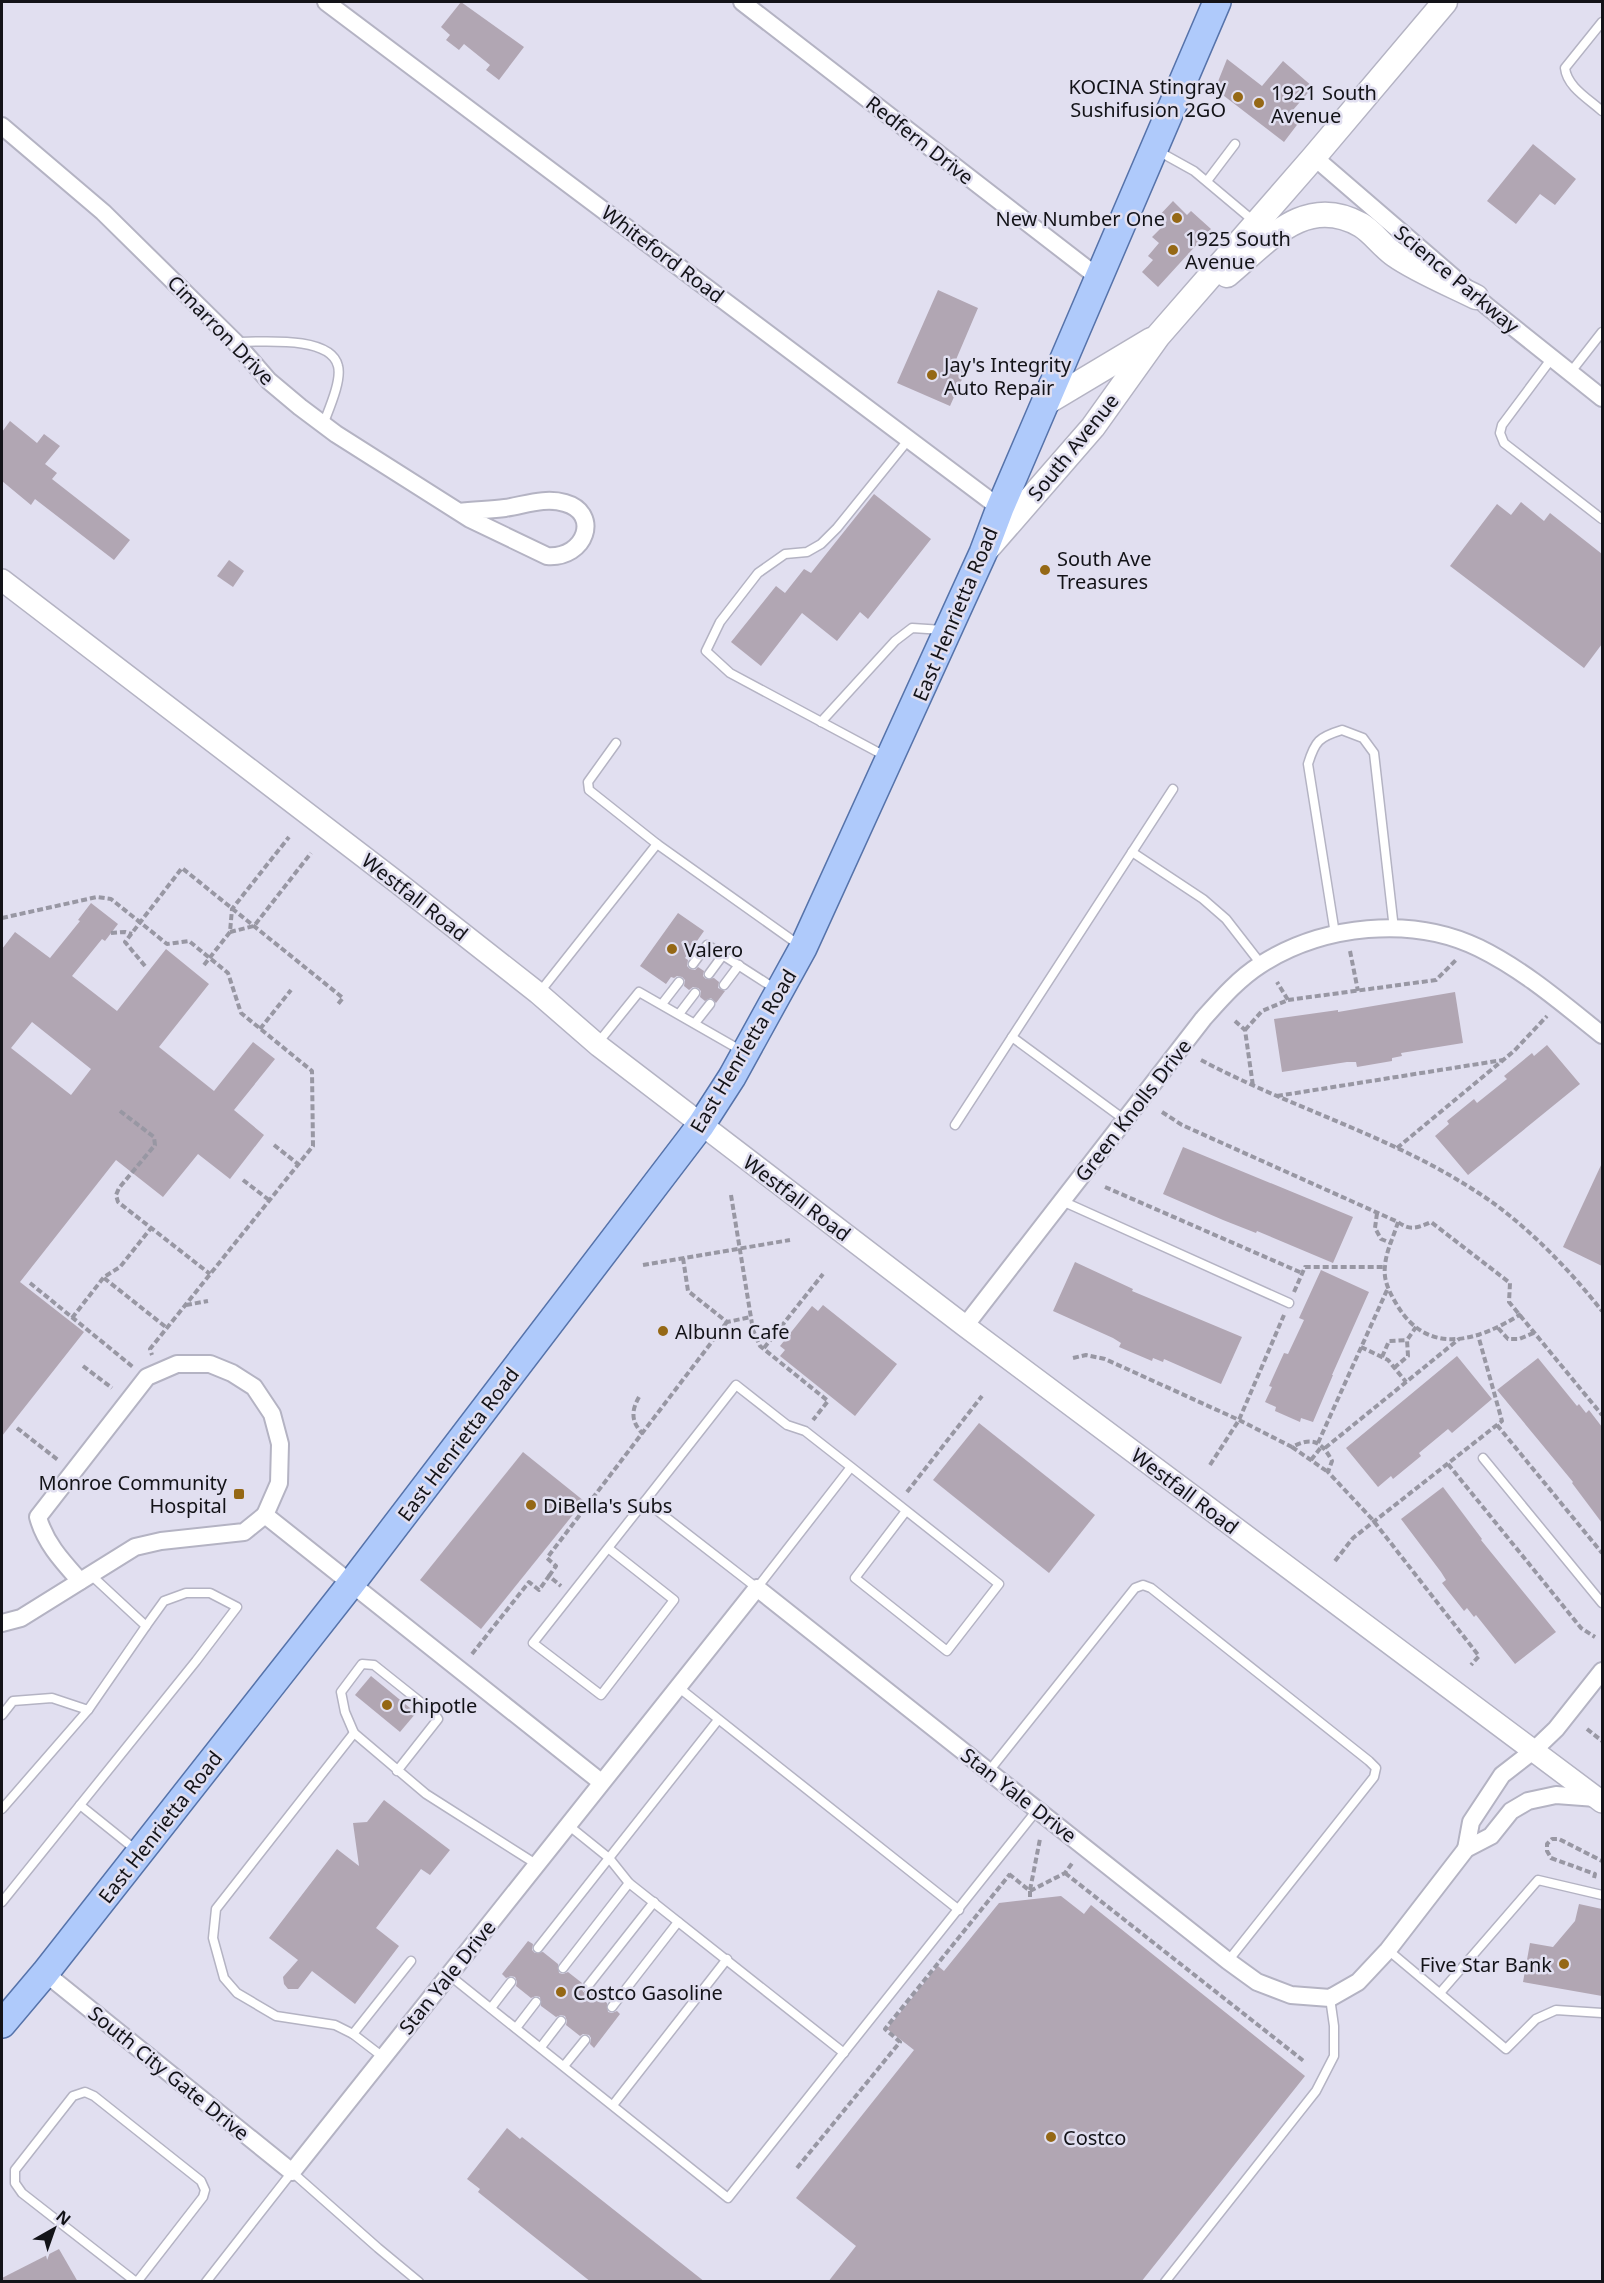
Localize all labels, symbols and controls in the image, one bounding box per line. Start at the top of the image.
place label: KOCINA Stingray Sushifusion 2GO [1069,73,1227,123]
place label: 1921 South Avenue [1271,79,1377,129]
street label: Redfern Drive [861,90,979,190]
marker: KOCINA Stingray Sushifusion 2GO [1231,90,1245,104]
marker: 1921 South Avenue [1252,96,1266,110]
street label: Whiteford Road [596,199,730,309]
place label: New Number One [995,205,1165,232]
marker: New Number One [1170,211,1184,225]
street label: Science Parkway [1389,219,1526,340]
place label: 1925 South Avenue [1185,225,1291,275]
marker: 1925 South Avenue [1166,243,1180,257]
street label: Cimarron Drive [162,269,280,391]
place label: Jay's Integrity Auto Repair [942,351,1072,401]
marker: Jay's Integrity Auto Repair [925,368,939,382]
street label: South Avenue [1021,388,1125,506]
street label: East Henrietta Road [906,523,1004,705]
place label: South Ave Treasures [1057,545,1151,595]
marker: South Ave Treasures [1038,563,1052,577]
street label: Westfall Road [356,847,474,947]
place label: Valero [684,936,743,963]
marker: Valero [665,942,679,956]
street label: East Henrietta Road [683,964,803,1138]
street label: Green Knolls Drive [1069,1033,1197,1187]
street label: Westfall Road [738,1149,856,1247]
place label: Albunn Cafe [675,1318,790,1345]
marker: Albunn Cafe [656,1324,670,1338]
street label: East Henrietta Road [391,1361,525,1527]
street label: Westfall Road [1126,1442,1244,1540]
place label: Monroe Community Hospital [39,1469,228,1519]
marker: Monroe Community Hospital [232,1487,246,1501]
place label: DiBella's Subs [543,1492,672,1519]
marker: DiBella's Subs [524,1498,538,1512]
place label: Chipotle [399,1692,477,1719]
marker: Chipotle [380,1698,394,1712]
street label: Stan Yale Drive [956,1741,1082,1849]
street label: East Henrietta Road [92,1745,228,1909]
street label: Stan Yale Drive [393,1914,501,2040]
place label: Five Star Bank [1420,1951,1552,1978]
marker: Five Star Bank [1557,1957,1571,1971]
place label: Costco Gasoline [573,1979,723,2006]
marker: Costco Gasoline [554,1985,568,1999]
street label: South City Gate Drive [83,2000,255,2146]
place label: Costco [1063,2124,1126,2151]
marker: Costco [1044,2130,1058,2144]
north arrow [24,2199,84,2259]
text: N [52,2205,76,2230]

